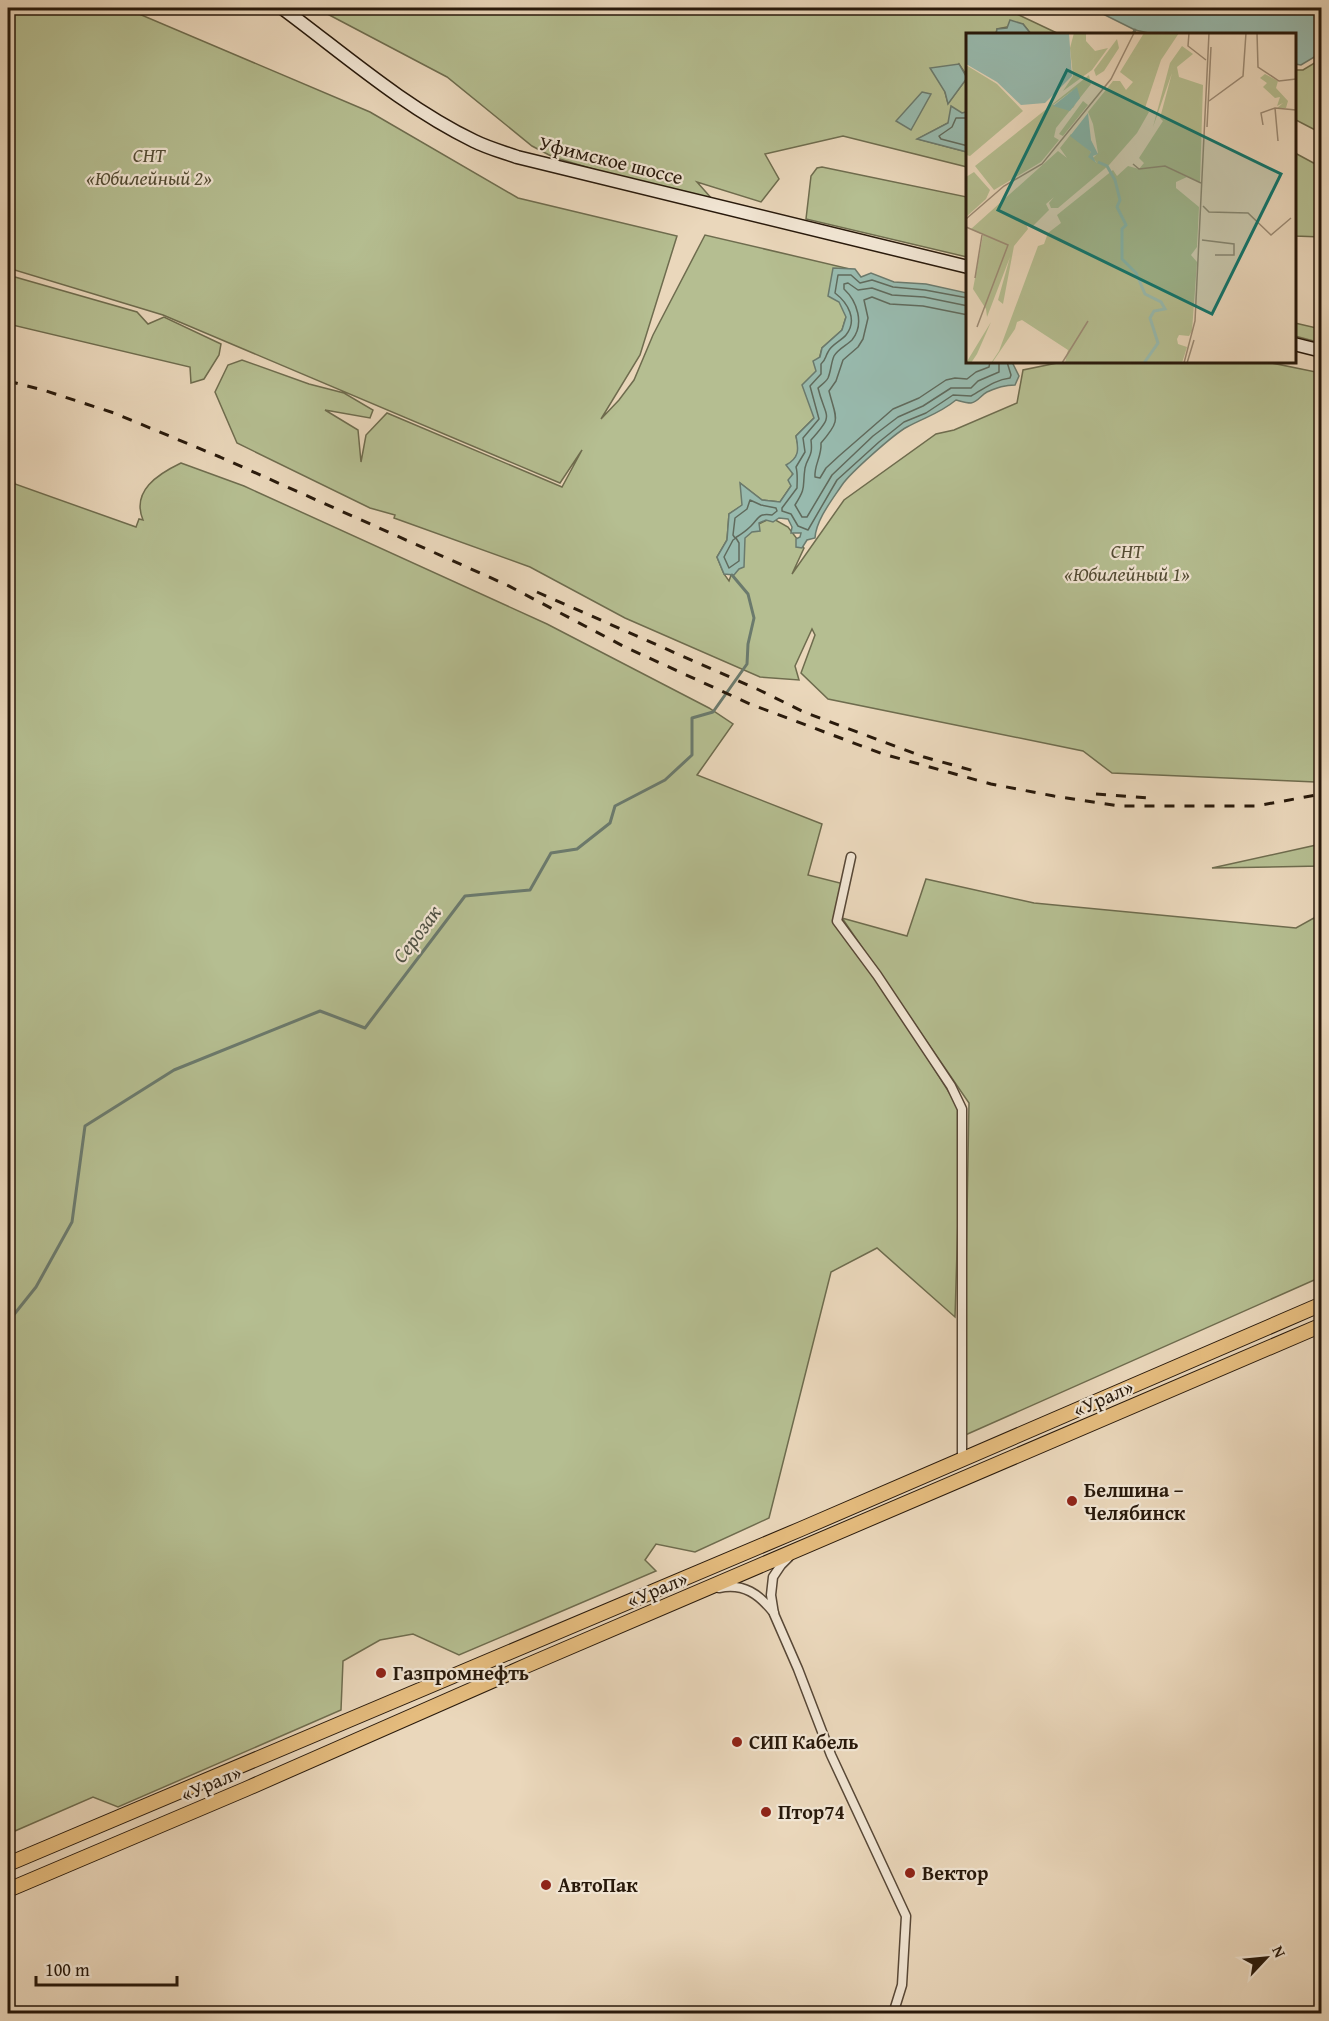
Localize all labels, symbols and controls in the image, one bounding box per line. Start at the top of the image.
inset map [966,33,1296,363]
street label: Уфимское шоссе [536,128,686,191]
park label: СНТ «Юбилейный 2» [86,140,212,192]
park label: СНТ «Юбилейный 1» [1064,536,1190,588]
water label: Серозак [384,898,449,969]
street label: «Урал» [1068,1371,1138,1424]
place label: Белшина – Челябинск [1084,1475,1186,1527]
marker: Белшина – Челябинск [1065,1494,1079,1508]
street label: «Урал» [622,1563,692,1614]
place label: Газпромнефть [393,1658,529,1687]
marker: Газпромнефть [374,1666,388,1680]
place label: СИП Кабель [749,1727,859,1756]
marker: СИП Кабель [730,1735,744,1749]
street label: «Урал» [176,1757,246,1808]
place label: Птор74 [778,1797,845,1826]
marker: Птор74 [759,1805,773,1819]
place label: Вектор [922,1858,988,1887]
marker: Вектор [903,1866,917,1880]
place label: АвтоПак [558,1870,638,1899]
marker: АвтоПак [539,1878,553,1892]
north arrow [1236,1928,1296,1988]
text: N [1266,1941,1293,1962]
scale bar [36,1949,177,1987]
text: 100 m [45,1956,90,1983]

